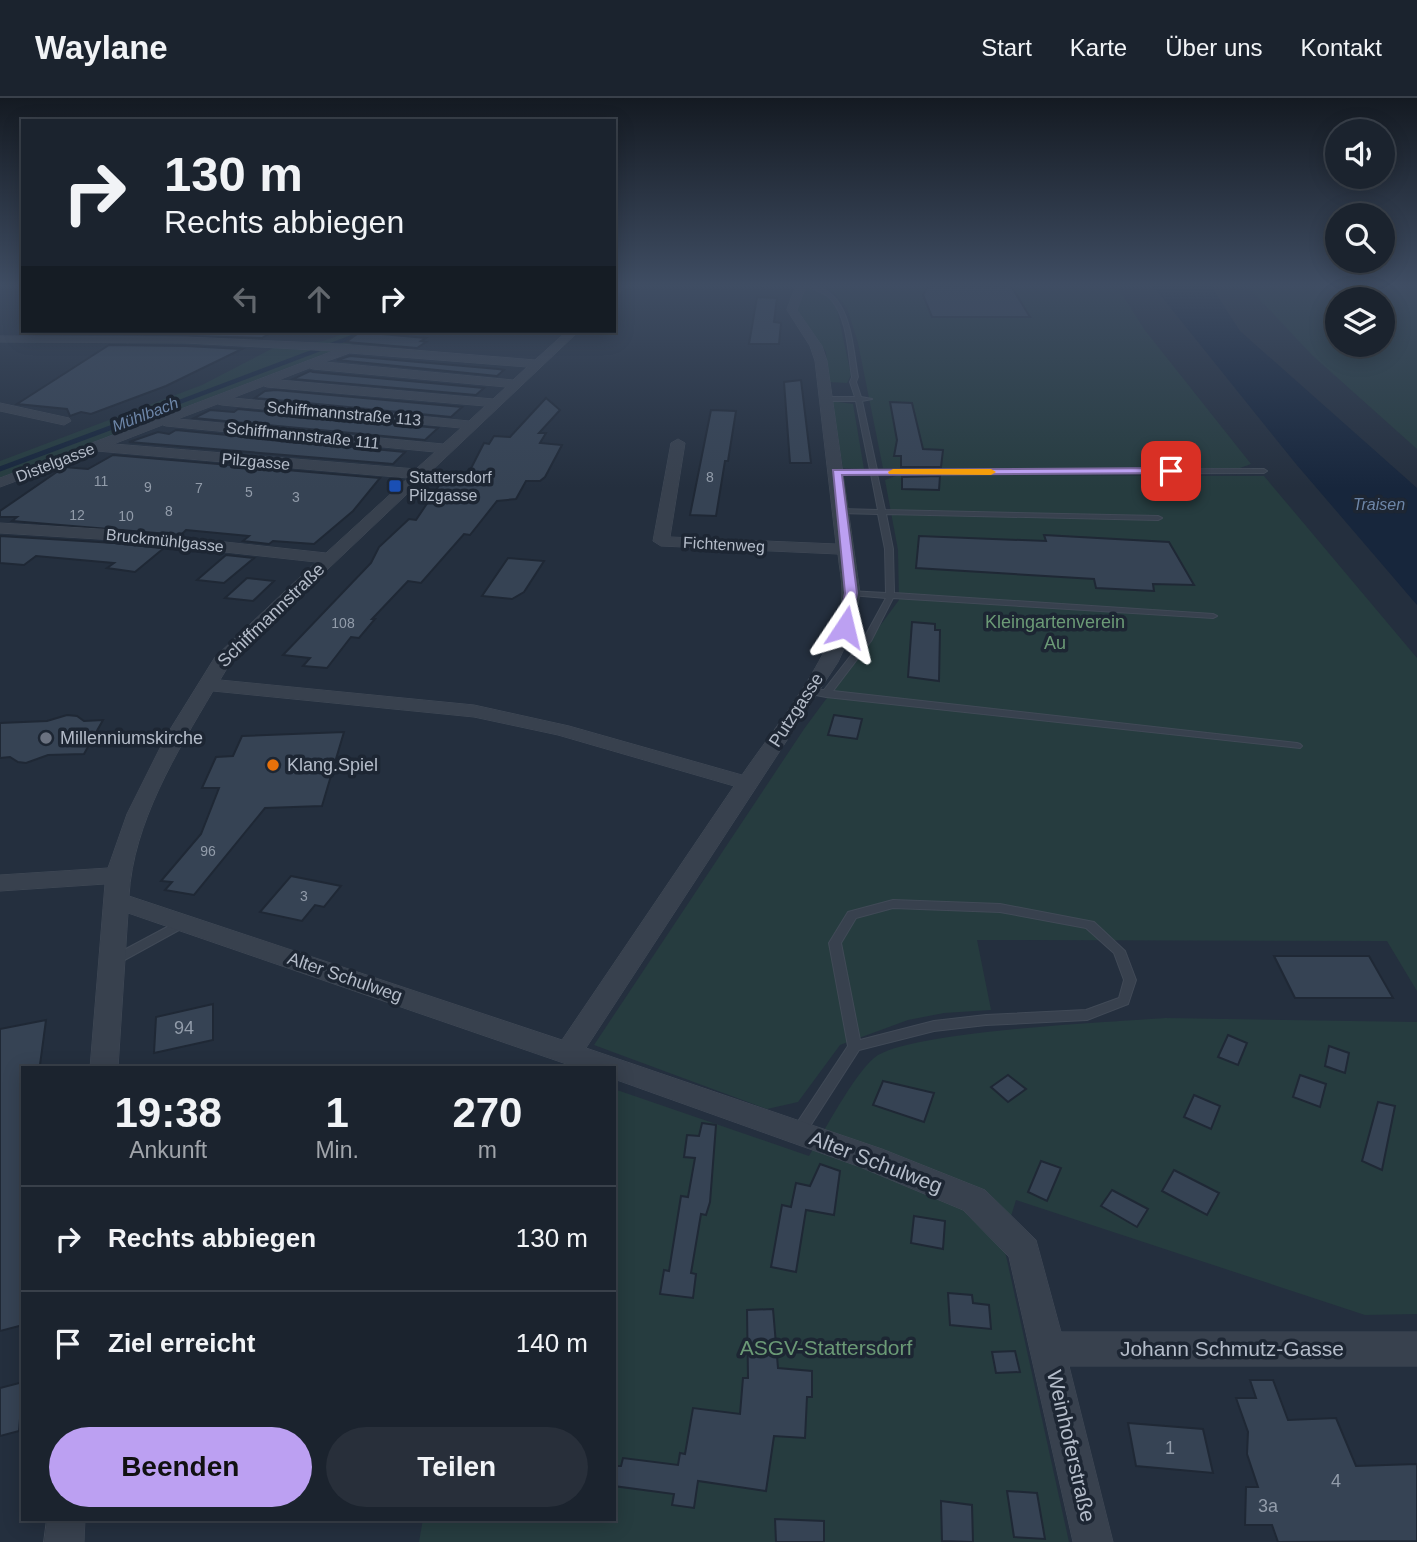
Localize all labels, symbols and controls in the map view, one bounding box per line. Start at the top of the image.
text: Waylane [35,29,168,66]
text: Start [981,34,1032,61]
text: Karte [1070,34,1127,61]
text: Über uns [1165,34,1263,61]
text: Kontakt [1301,34,1382,61]
map controls [1325,119,1395,357]
button: sound [1325,119,1395,189]
icon: right [49,147,140,238]
text: 130 m [164,147,303,201]
button: search [1325,203,1395,273]
text: Rechts abbiegen [164,204,404,240]
icon: left [227,280,265,318]
icon: ahead [300,280,338,318]
icon: right [373,280,411,318]
button: layers [1325,287,1395,357]
water label: Mühlbach [110,394,181,435]
street label: Schiffmannstraße 113 [266,398,422,429]
street label: Schiffmannstraße 111 [226,419,380,452]
street label: Distelgasse [14,440,97,485]
pin [1141,441,1201,501]
street label: Pilzgasse [221,450,291,473]
icon: arrive [1152,452,1190,490]
place label: Stattersdorf Pilzgasse [409,469,492,504]
house number: 8 [706,469,714,485]
house number: 11 [94,473,108,489]
marker: Stattersdorf Pilzgasse [387,478,403,494]
house number: 9 [144,479,152,495]
house number: 7 [195,480,203,496]
house number: 5 [245,484,253,500]
house number: 3 [292,489,300,505]
water label: Traisen [1353,496,1405,513]
house number: 8 [165,503,173,519]
house number: 12 [69,507,85,523]
house number: 10 [118,508,134,524]
street label: Bruckmühlgasse [105,526,225,555]
street label: Fichtenweg [683,534,765,555]
street label: Schiffmannstraße [213,559,329,671]
position arrow [808,590,882,664]
park label: Kleingartenverein Au [985,612,1125,653]
house number: 108 [331,615,355,631]
street label: Putzgasse [765,669,827,751]
place label: Millenniumskirche [60,728,203,748]
marker: Millenniumskirche [38,730,54,746]
place label: Klang.Spiel [287,755,378,775]
marker: Klang.Spiel [265,757,281,773]
house number: 96 [200,843,216,859]
house number: 3 [300,888,308,904]
street label: Alter Schulweg [285,948,405,1006]
house number: 94 [174,1018,194,1038]
text: 19:38 [115,1089,222,1136]
text: 1 [325,1089,349,1136]
text: 270 [452,1089,522,1136]
street label: Alter Schulweg [807,1126,946,1197]
text: Ankunft [129,1137,207,1163]
text: Min. [315,1137,359,1163]
text: m [478,1137,497,1163]
icon: right [49,1220,87,1258]
text: Rechts abbiegen [108,1223,316,1253]
text: 130 m [516,1223,588,1253]
icon: arrive [49,1325,87,1363]
text: Ziel erreicht [108,1328,255,1358]
text: 140 m [516,1328,588,1358]
park label: ASGV-Stattersdorf [740,1336,913,1359]
street label: Johann Schmutz-Gasse [1120,1337,1344,1360]
street label: Weinhoferstraße [1043,1368,1100,1524]
button: Beenden [49,1427,312,1507]
button: Teilen [326,1427,588,1507]
house number: 1 [1165,1438,1175,1458]
house number: 4 [1331,1471,1341,1491]
house number: 3a [1258,1496,1279,1516]

